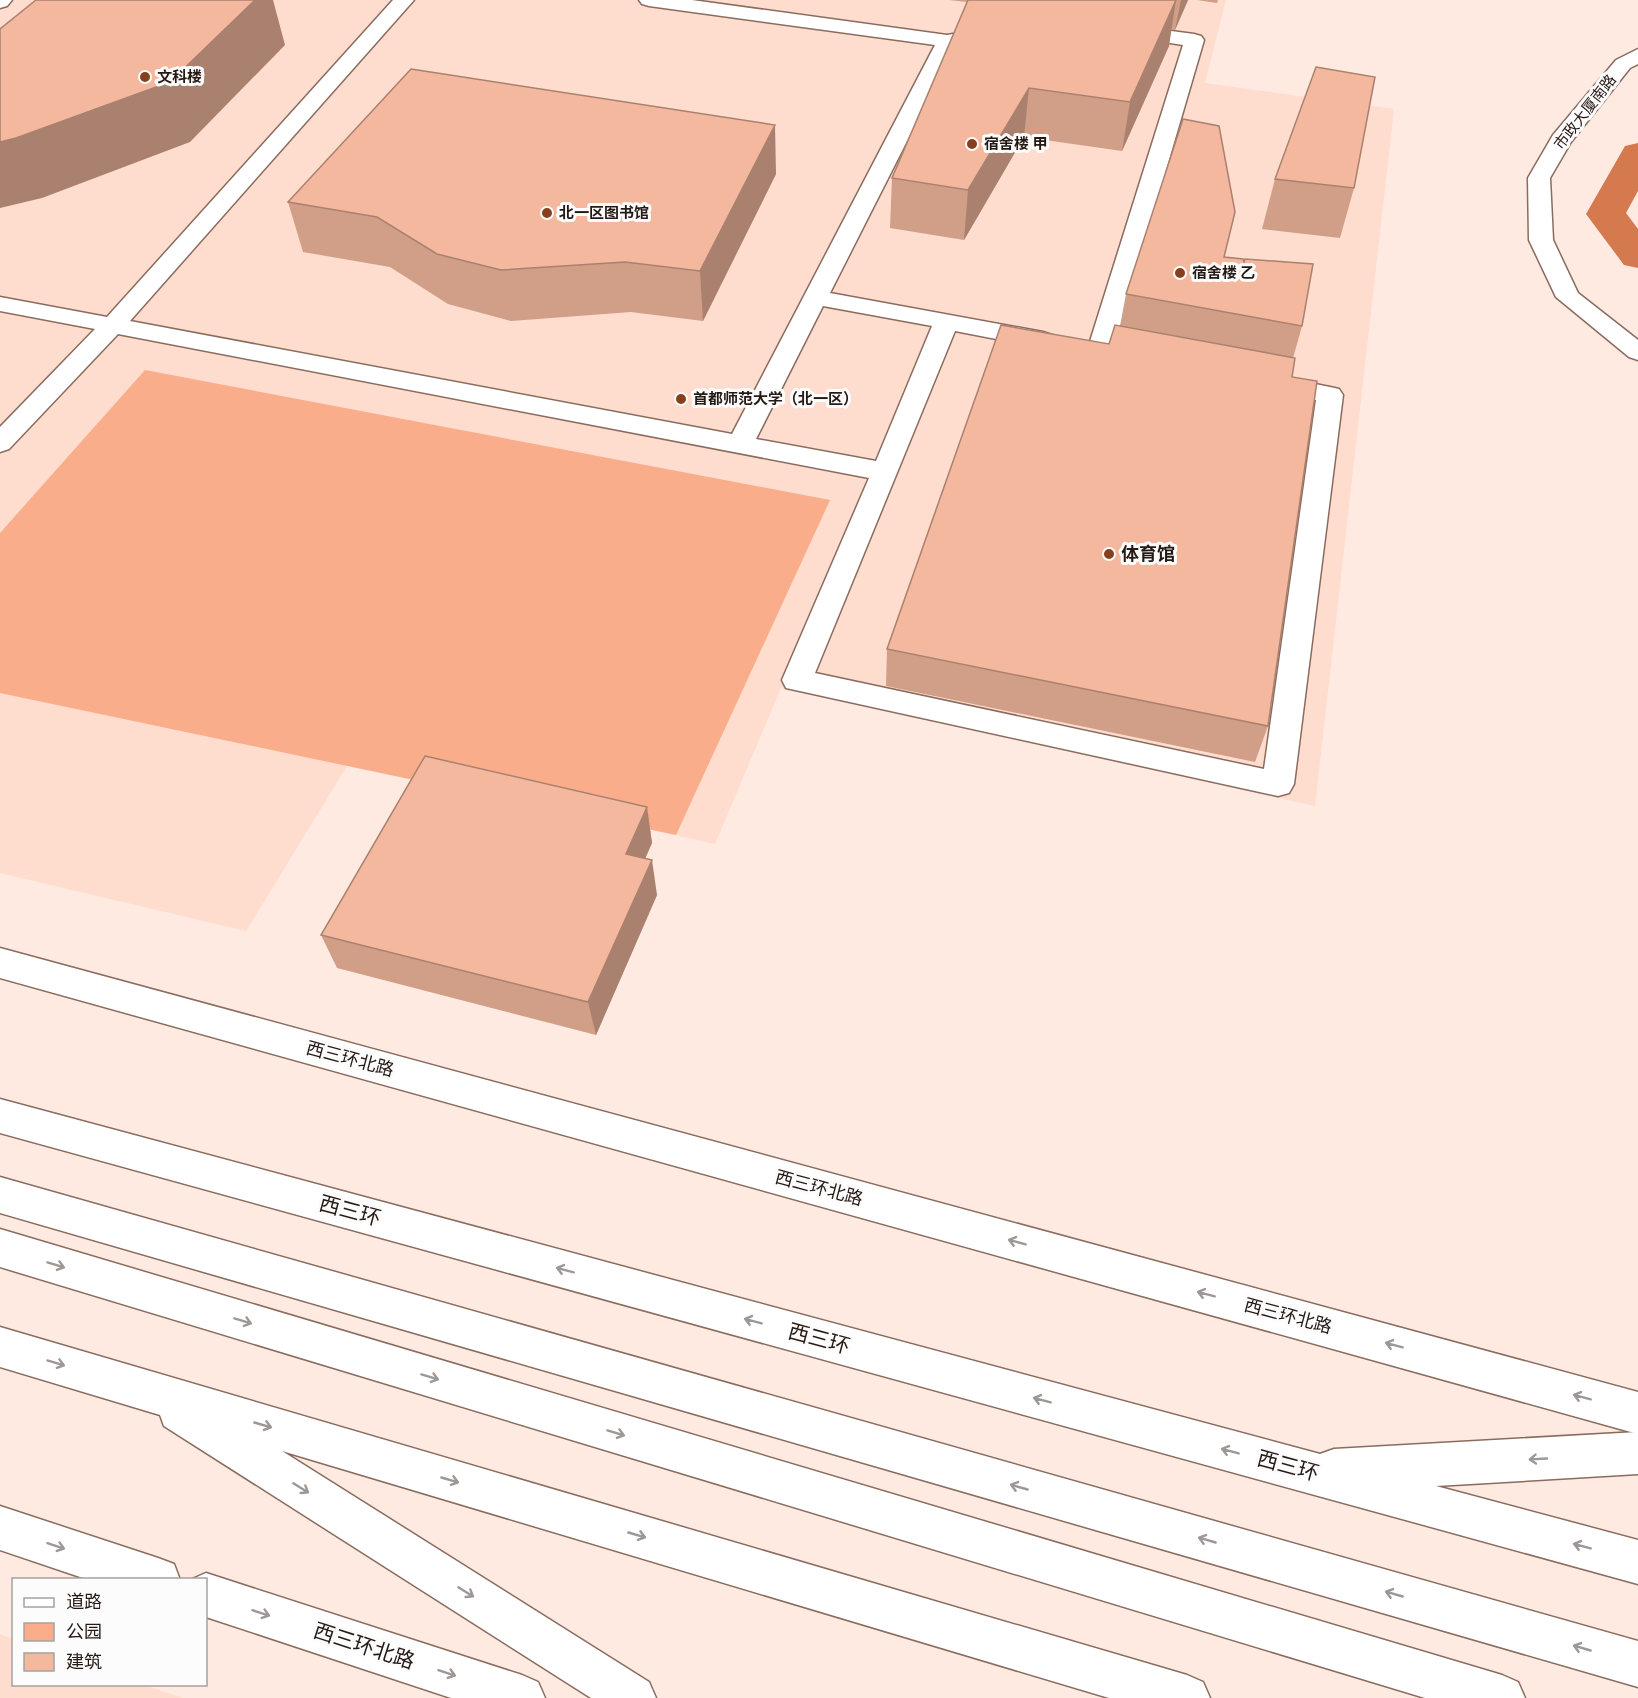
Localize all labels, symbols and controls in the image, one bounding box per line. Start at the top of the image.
place label: 文科楼 [157,67,202,85]
marker: 文科楼 [138,70,152,84]
street label: 市政大厦南路 [1549,70,1619,152]
place label: 宿舍楼 甲 [984,134,1047,152]
marker: 宿舍楼 甲 [965,137,979,151]
place label: 北一区图书馆 [559,203,649,221]
marker: 北一区图书馆 [540,206,554,220]
place label: 宿舍楼 乙 [1192,263,1255,281]
marker: 宿舍楼 乙 [1173,266,1187,280]
place label: 首都师范大学（北一区） [693,389,858,407]
marker: 首都师范大学（北一区） [674,392,688,406]
place label: 体育馆 [1121,542,1175,564]
marker: 体育馆 [1102,547,1116,561]
street label: 西三环北路 [304,1036,397,1080]
street label: 西三环北路 [773,1165,866,1209]
street label: 西三环 [317,1189,384,1230]
one-way arrow [1008,1236,1027,1247]
one-way arrow [46,1260,65,1271]
one-way arrow [555,1263,574,1275]
one-way arrow [1196,1288,1215,1299]
street label: 西三环北路 [1242,1293,1335,1337]
one-way arrow [744,1315,763,1326]
one-way arrow [233,1316,252,1327]
street label: 西三环 [786,1317,853,1358]
one-way arrow [1384,1339,1403,1351]
one-way arrow [46,1358,65,1369]
one-way arrow [420,1372,439,1383]
one-way arrow [1572,1391,1591,1402]
one-way arrow [1033,1393,1052,1405]
one-way arrow [253,1420,272,1431]
one-way arrow [606,1428,625,1439]
one-way arrow [1221,1444,1240,1456]
street label: 西三环 [1255,1444,1322,1485]
one-way arrow [1528,1453,1548,1464]
one-way arrow [440,1475,459,1486]
one-way arrow [1010,1480,1029,1492]
one-way arrow [292,1483,309,1495]
one-way arrow [627,1530,646,1541]
one-way arrow [1198,1534,1217,1545]
one-way arrow [1572,1540,1591,1552]
one-way arrow [46,1541,65,1552]
legend [12,1578,207,1686]
one-way arrow [457,1587,474,1599]
one-way arrow [1385,1588,1404,1599]
text: 道路 [66,1590,102,1612]
one-way arrow [251,1608,270,1619]
street label: 西三环北路 [311,1616,418,1673]
text: 公园 [66,1620,102,1642]
one-way arrow [1573,1642,1592,1653]
text: 建筑 [66,1650,102,1672]
one-way arrow [437,1669,456,1680]

